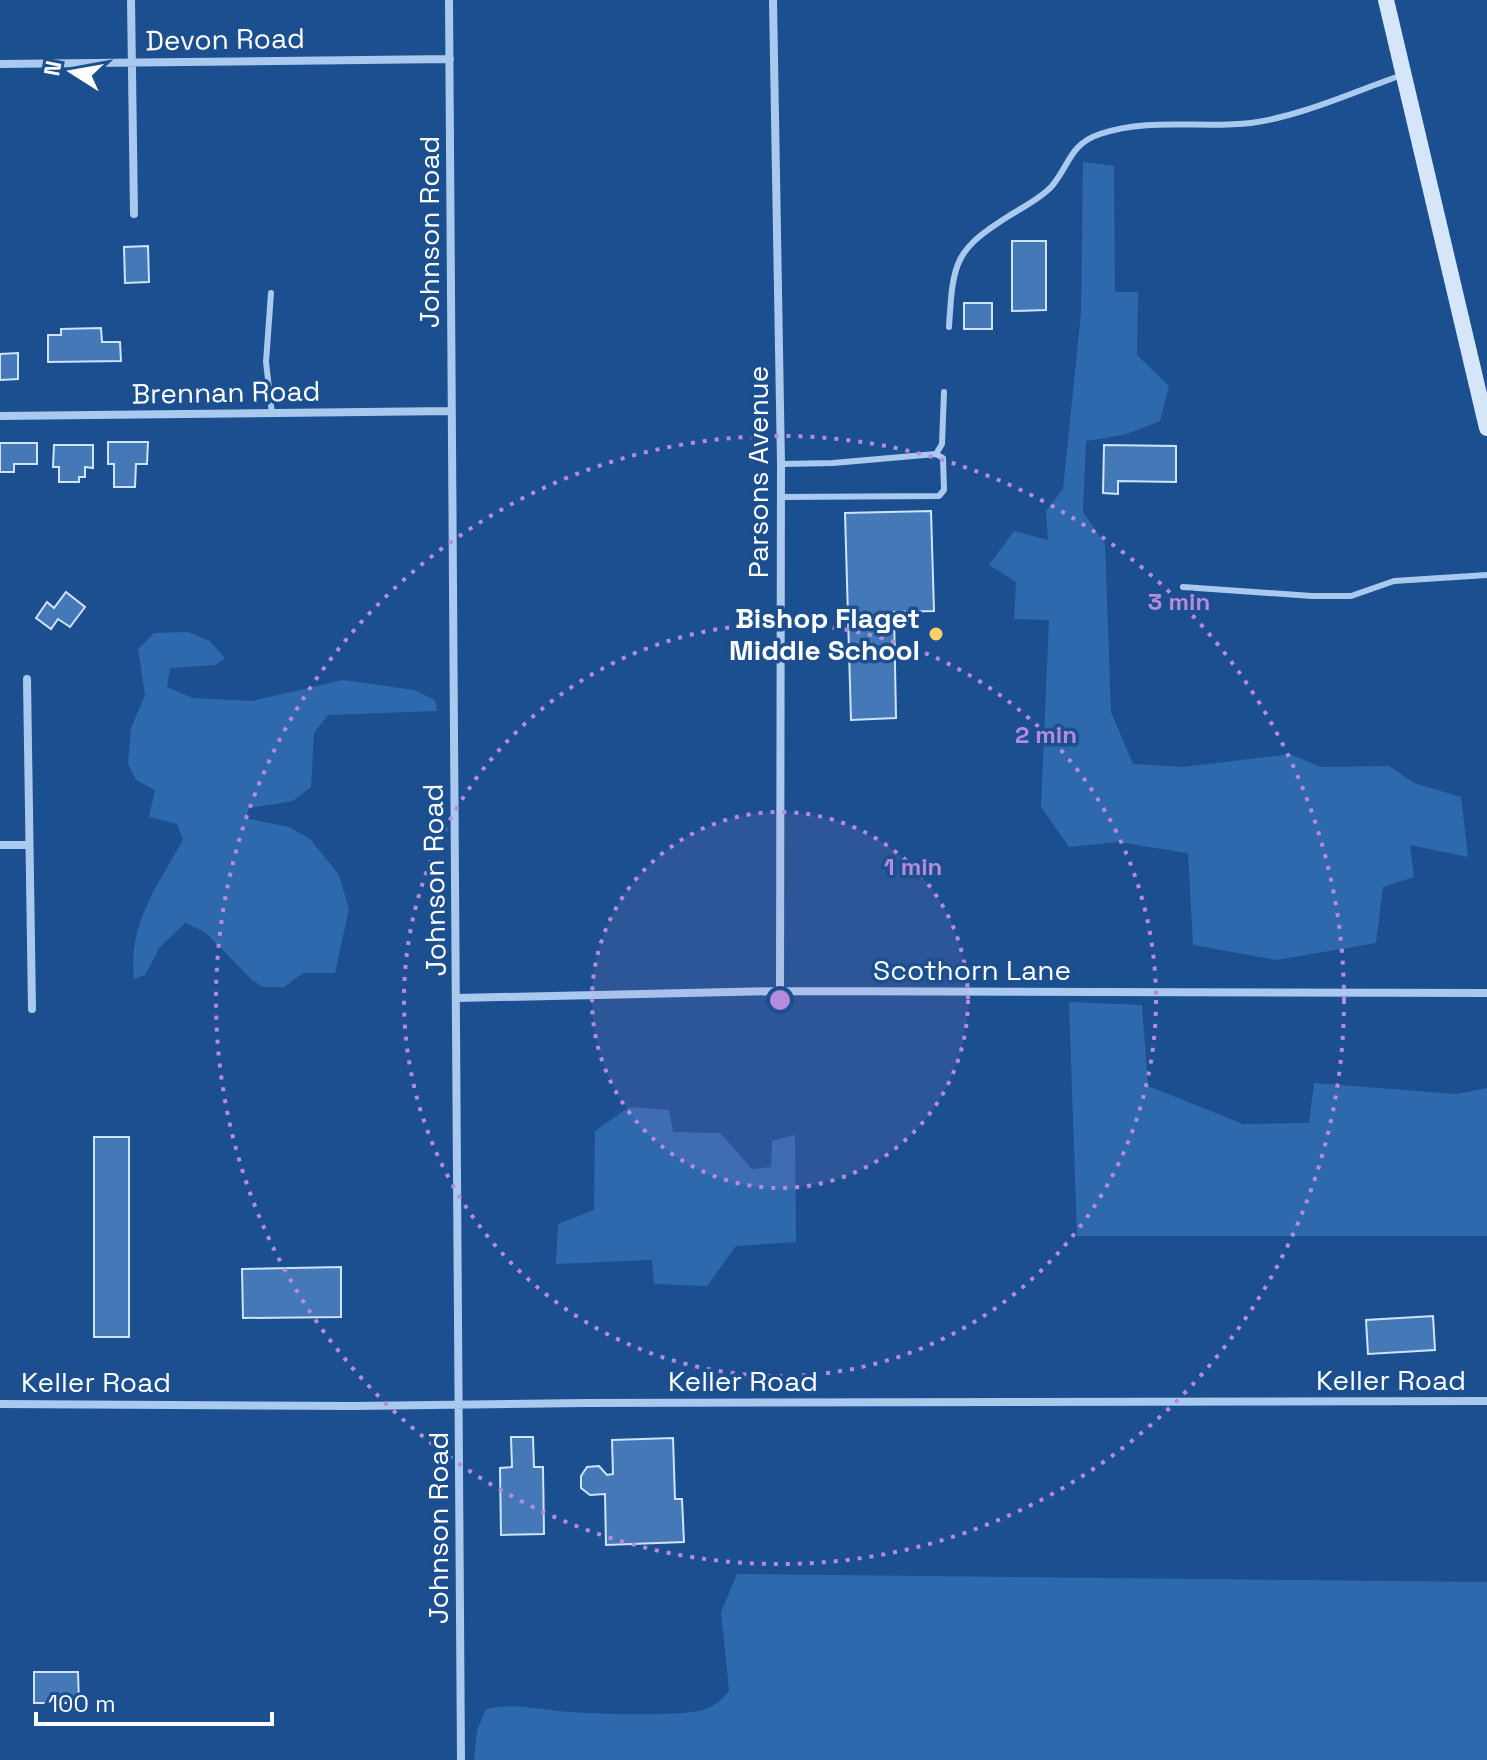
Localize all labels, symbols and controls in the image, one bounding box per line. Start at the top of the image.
street label: Devon Road [145,20,305,58]
north arrow [32,32,112,112]
text: N [37,58,68,78]
street label: Johnson Road [411,136,447,328]
street label: Parsons Avenue [740,366,776,578]
street label: Brennan Road [131,372,321,412]
text: 3 min [1148,586,1210,617]
place label: Bishop Flaget Middle School [729,600,920,668]
marker: Bishop Flaget Middle School [927,625,945,643]
text: 2 min [1015,719,1077,750]
street label: Johnson Road [414,783,454,977]
text: 1 min [884,851,942,882]
street label: Scothorn Lane [873,952,1071,988]
centre of rings [766,986,794,1014]
street label: Keller Road [1316,1362,1466,1398]
street label: Keller Road [668,1363,818,1399]
street label: Keller Road [21,1364,171,1400]
street label: Johnson Road [420,1432,456,1624]
scale bar [36,1676,272,1726]
text: 100 m [48,1688,116,1719]

